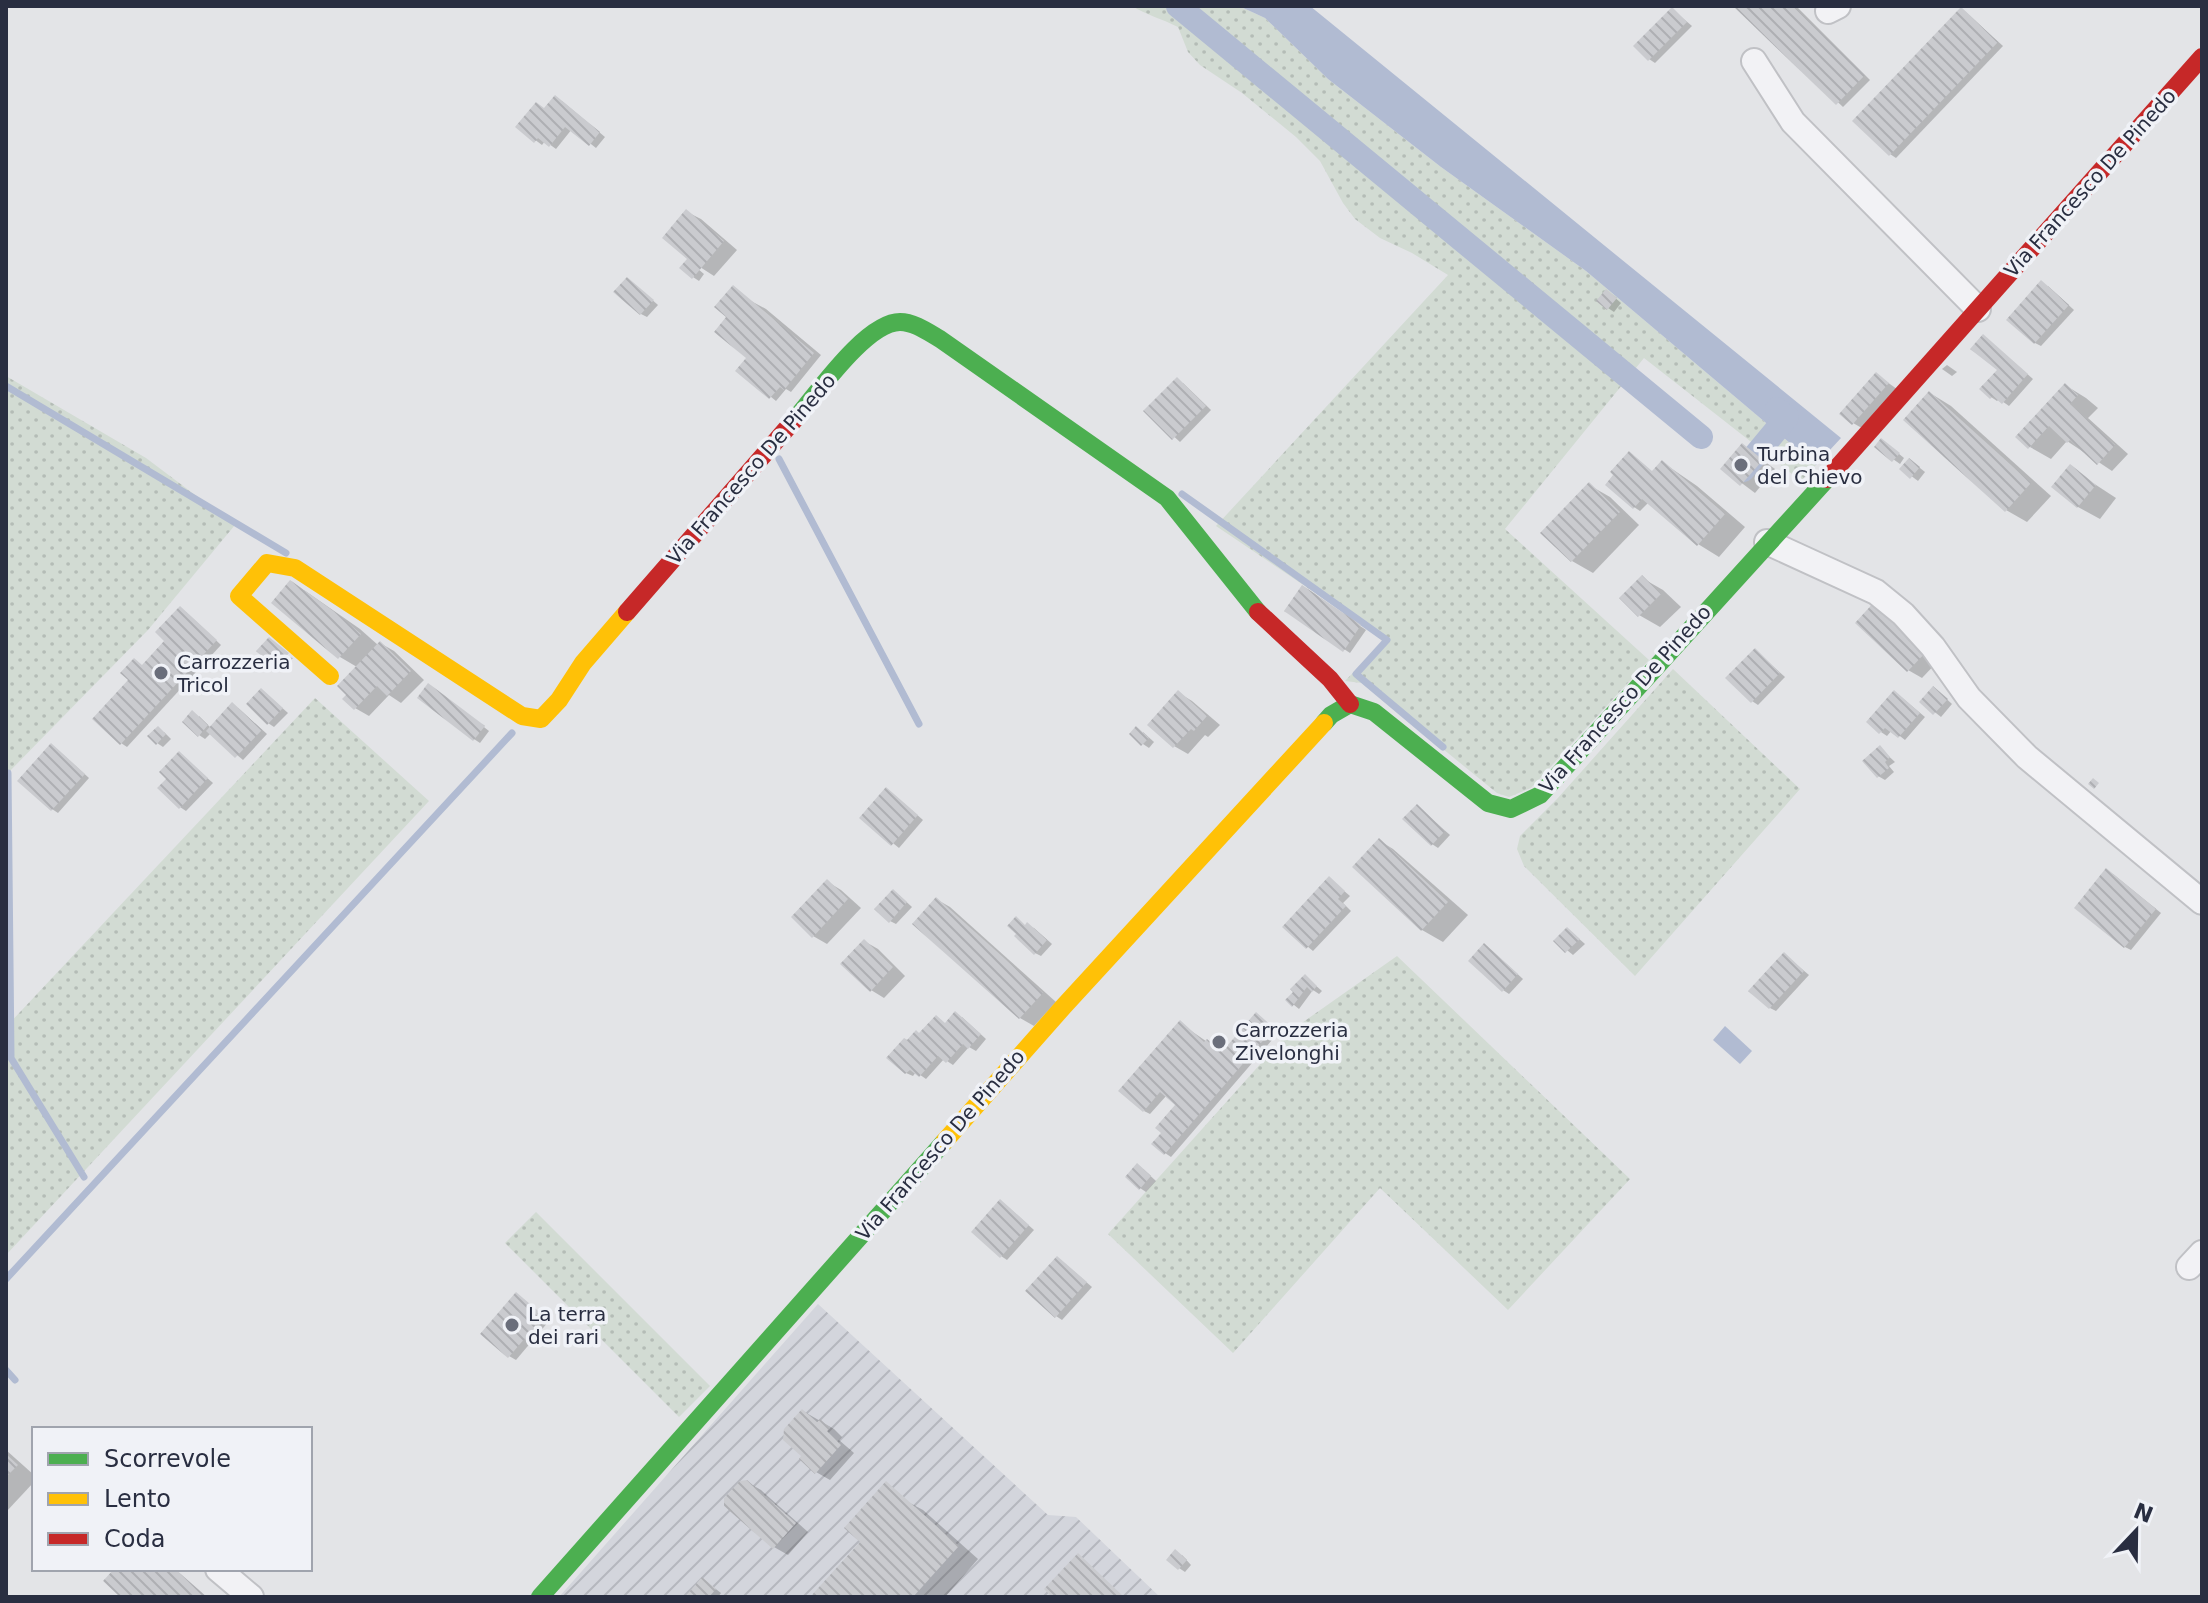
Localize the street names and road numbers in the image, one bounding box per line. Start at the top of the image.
street label: Via Francesco De Pinedo [1999,84,2181,282]
street label: Via Francesco De Pinedo [662,369,840,569]
street label: Via Francesco De Pinedo [1534,600,1716,798]
street label: Via Francesco De Pinedo [851,1045,1029,1245]

